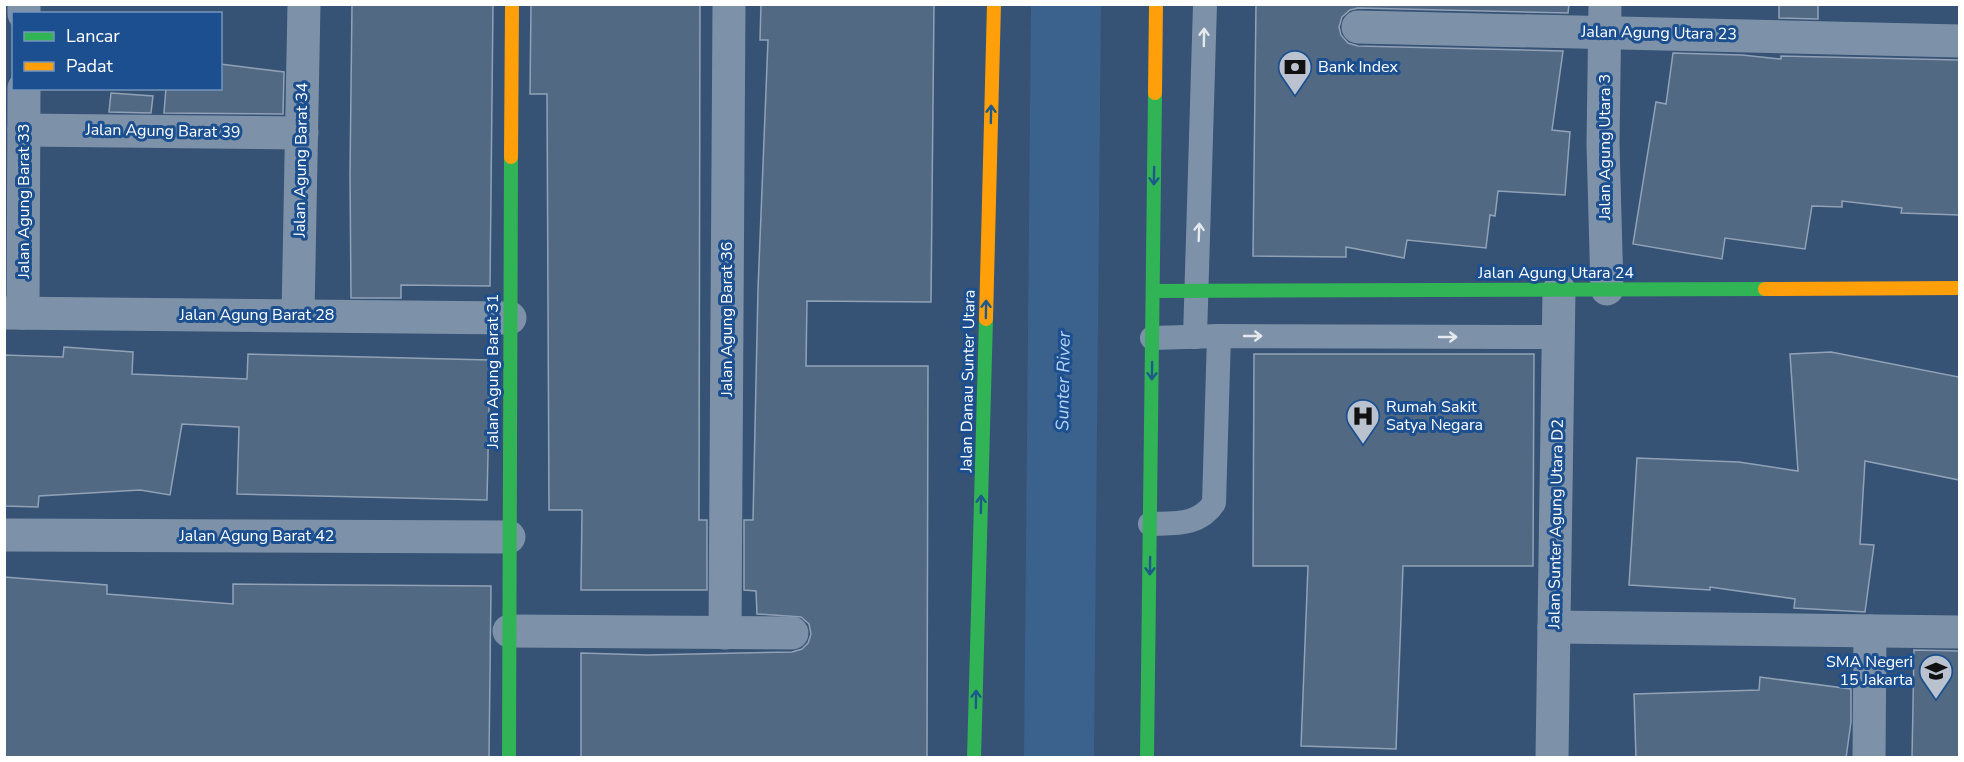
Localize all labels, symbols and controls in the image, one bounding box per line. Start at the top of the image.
legend [12,12,222,90]
street label: Jalan Agung Utara 23 [1580,21,1737,45]
text: Lancar [66,24,120,48]
one-way arrow [1198,28,1210,48]
bank icon: Bank Index [1277,49,1313,96]
text: Padat [66,54,114,78]
place label: Bank Index [1318,56,1398,78]
street label: Jalan Agung Utara 3 [1594,74,1616,221]
street label: Jalan Agung Barat 34 [289,82,313,239]
one-way arrow [985,105,997,125]
street label: Jalan Agung Barat 39 [84,119,241,143]
street label: Jalan Agung Barat 33 [13,124,35,279]
one-way arrow [1148,166,1160,186]
one-way arrow [1194,223,1205,243]
street label: Jalan Agung Barat 36 [716,242,738,397]
street label: Jalan Agung Utara 24 [1477,262,1634,284]
street label: Jalan Danau Sunter Utara [955,289,981,474]
street label: Jalan Agung Barat 31 [482,294,504,449]
one-way arrow [980,300,992,320]
street label: Jalan Agung Barat 28 [179,304,334,326]
water label: Sunter River [1050,330,1076,431]
one-way arrow [1242,330,1262,342]
one-way arrow [1437,331,1457,343]
one-way arrow [1146,361,1158,381]
place label: Rumah Sakit Satya Negara [1386,396,1483,436]
hospital icon: Rumah Sakit Satya Negara [1345,398,1381,445]
street label: Jalan Sunter Agung Utara D2 [1543,419,1569,630]
one-way arrow [975,495,987,515]
street label: Jalan Agung Barat 42 [179,525,334,547]
one-way arrow [1144,555,1156,575]
place label: SMA Negeri 15 Jakarta [1826,651,1913,691]
school or university icon: SMA Negeri 15 Jakarta [1918,653,1954,700]
one-way arrow [970,690,982,710]

